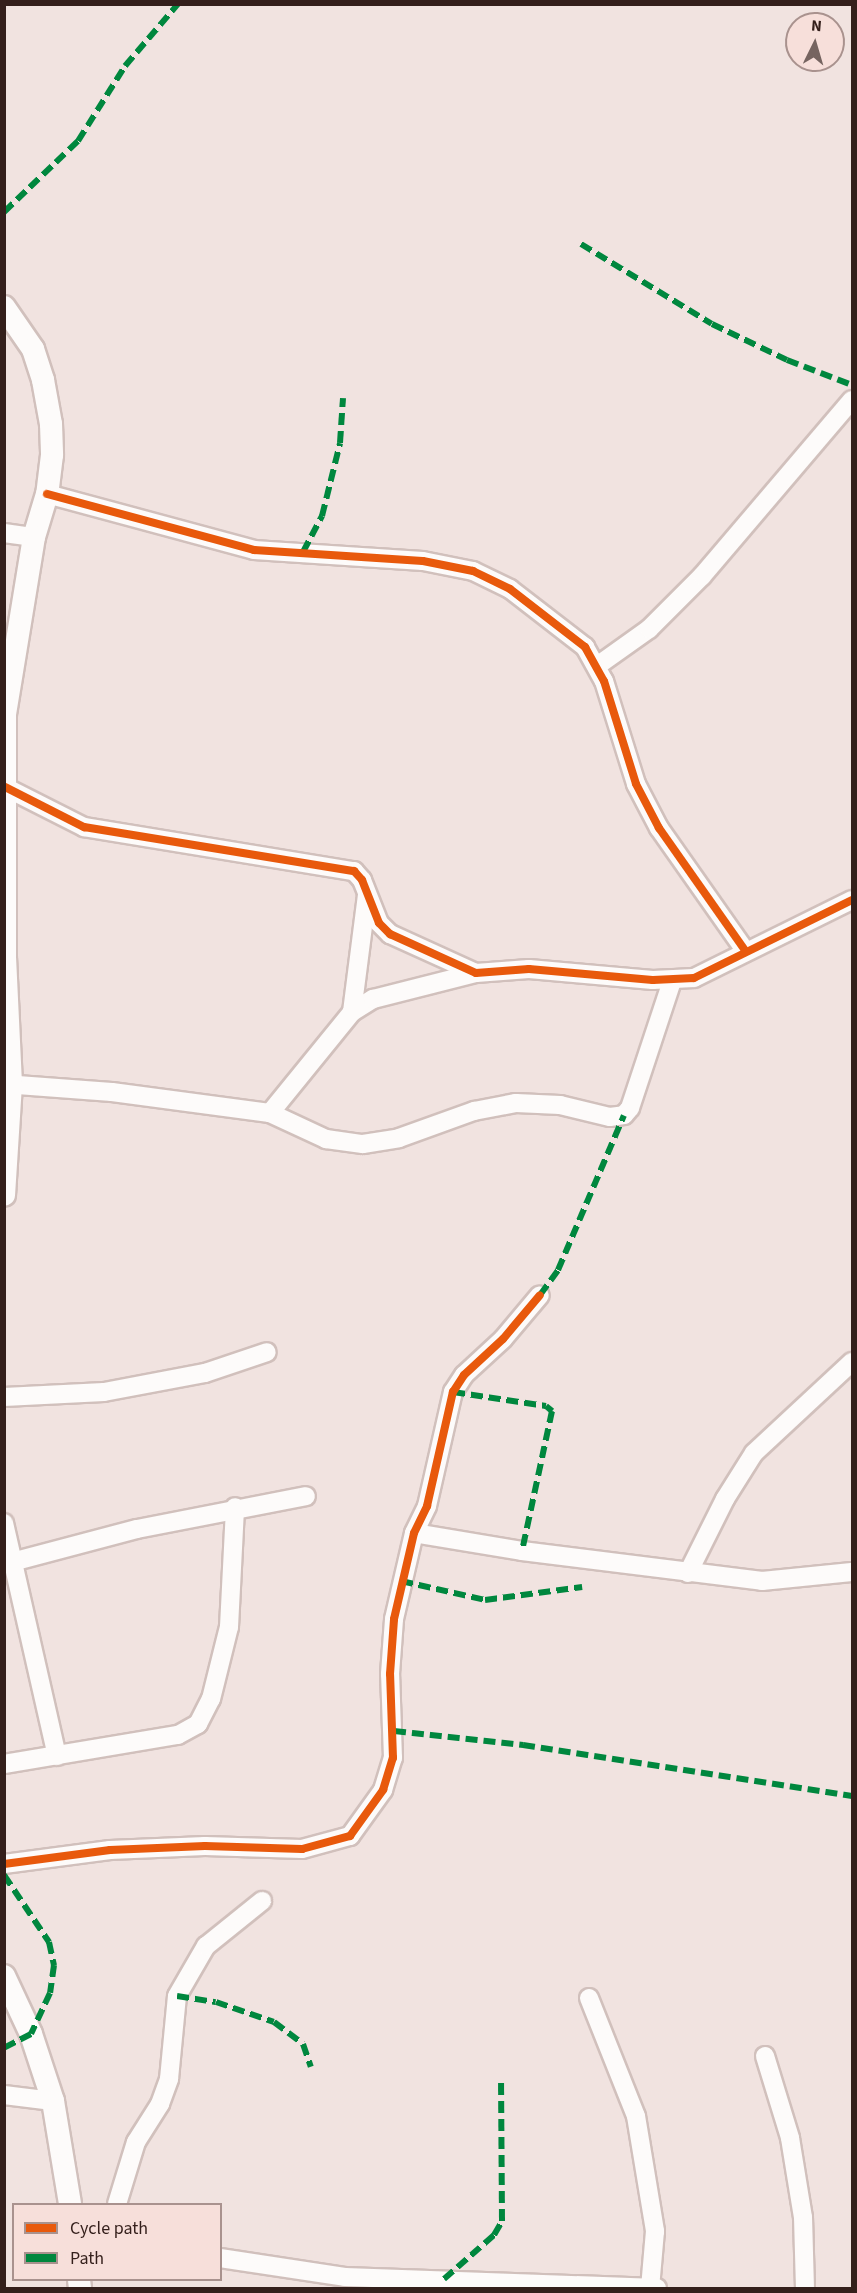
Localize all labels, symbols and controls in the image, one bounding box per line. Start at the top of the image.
north arrow [785,12,845,72]
text: N [810,15,823,37]
legend [12,2203,222,2281]
text: Cycle path [70,2216,148,2241]
text: Path [70,2246,104,2271]

